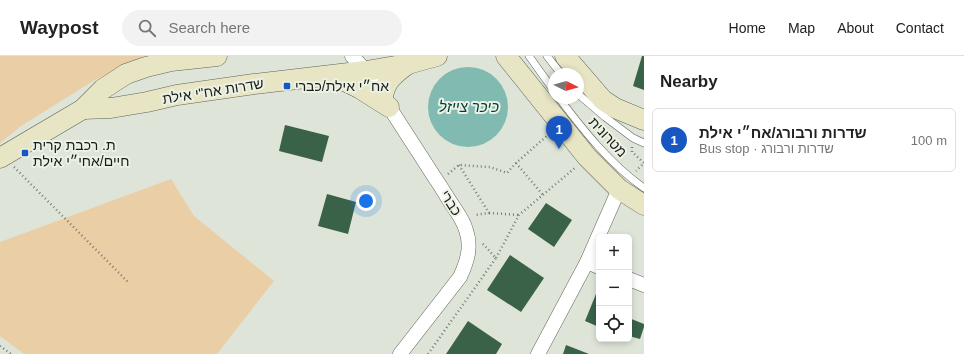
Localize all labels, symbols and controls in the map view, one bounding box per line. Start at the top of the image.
search box [122,10,402,46]
text: Waypost [20,17,98,38]
icon: search [136,17,158,39]
text: Search here [168,19,250,36]
text: Home [729,20,766,36]
text: Map [788,20,815,36]
text: About [837,20,874,36]
text: Contact [896,20,944,36]
north arrow [548,68,584,104]
text: Nearby [660,72,718,91]
street label: שדרות אח"י אילת [161,75,265,107]
place label: אח״י אילת/כברי [295,78,389,94]
marker: אח״י אילת/כברי [282,81,292,91]
water label: כיכר צייזל [439,98,499,115]
street label: מטרונית [586,114,630,160]
pin: 1 [546,116,572,149]
text: שדרות ורבורג/אח״י אילת [699,124,867,141]
text: 1 [670,133,678,148]
text: 100 m [911,133,947,148]
place label: ת. רכבת קרית חיים/אחי״י אילת [33,137,129,169]
text: Bus stop · שדרות ורבורג [699,141,834,156]
marker: ת. רכבת קרית חיים/אחי״י אילת [20,148,30,158]
street label: כברי [437,187,465,219]
your location [356,191,376,211]
map controls [596,234,632,342]
button: + [596,234,632,270]
button: − [596,270,632,306]
button: locate [596,306,632,342]

